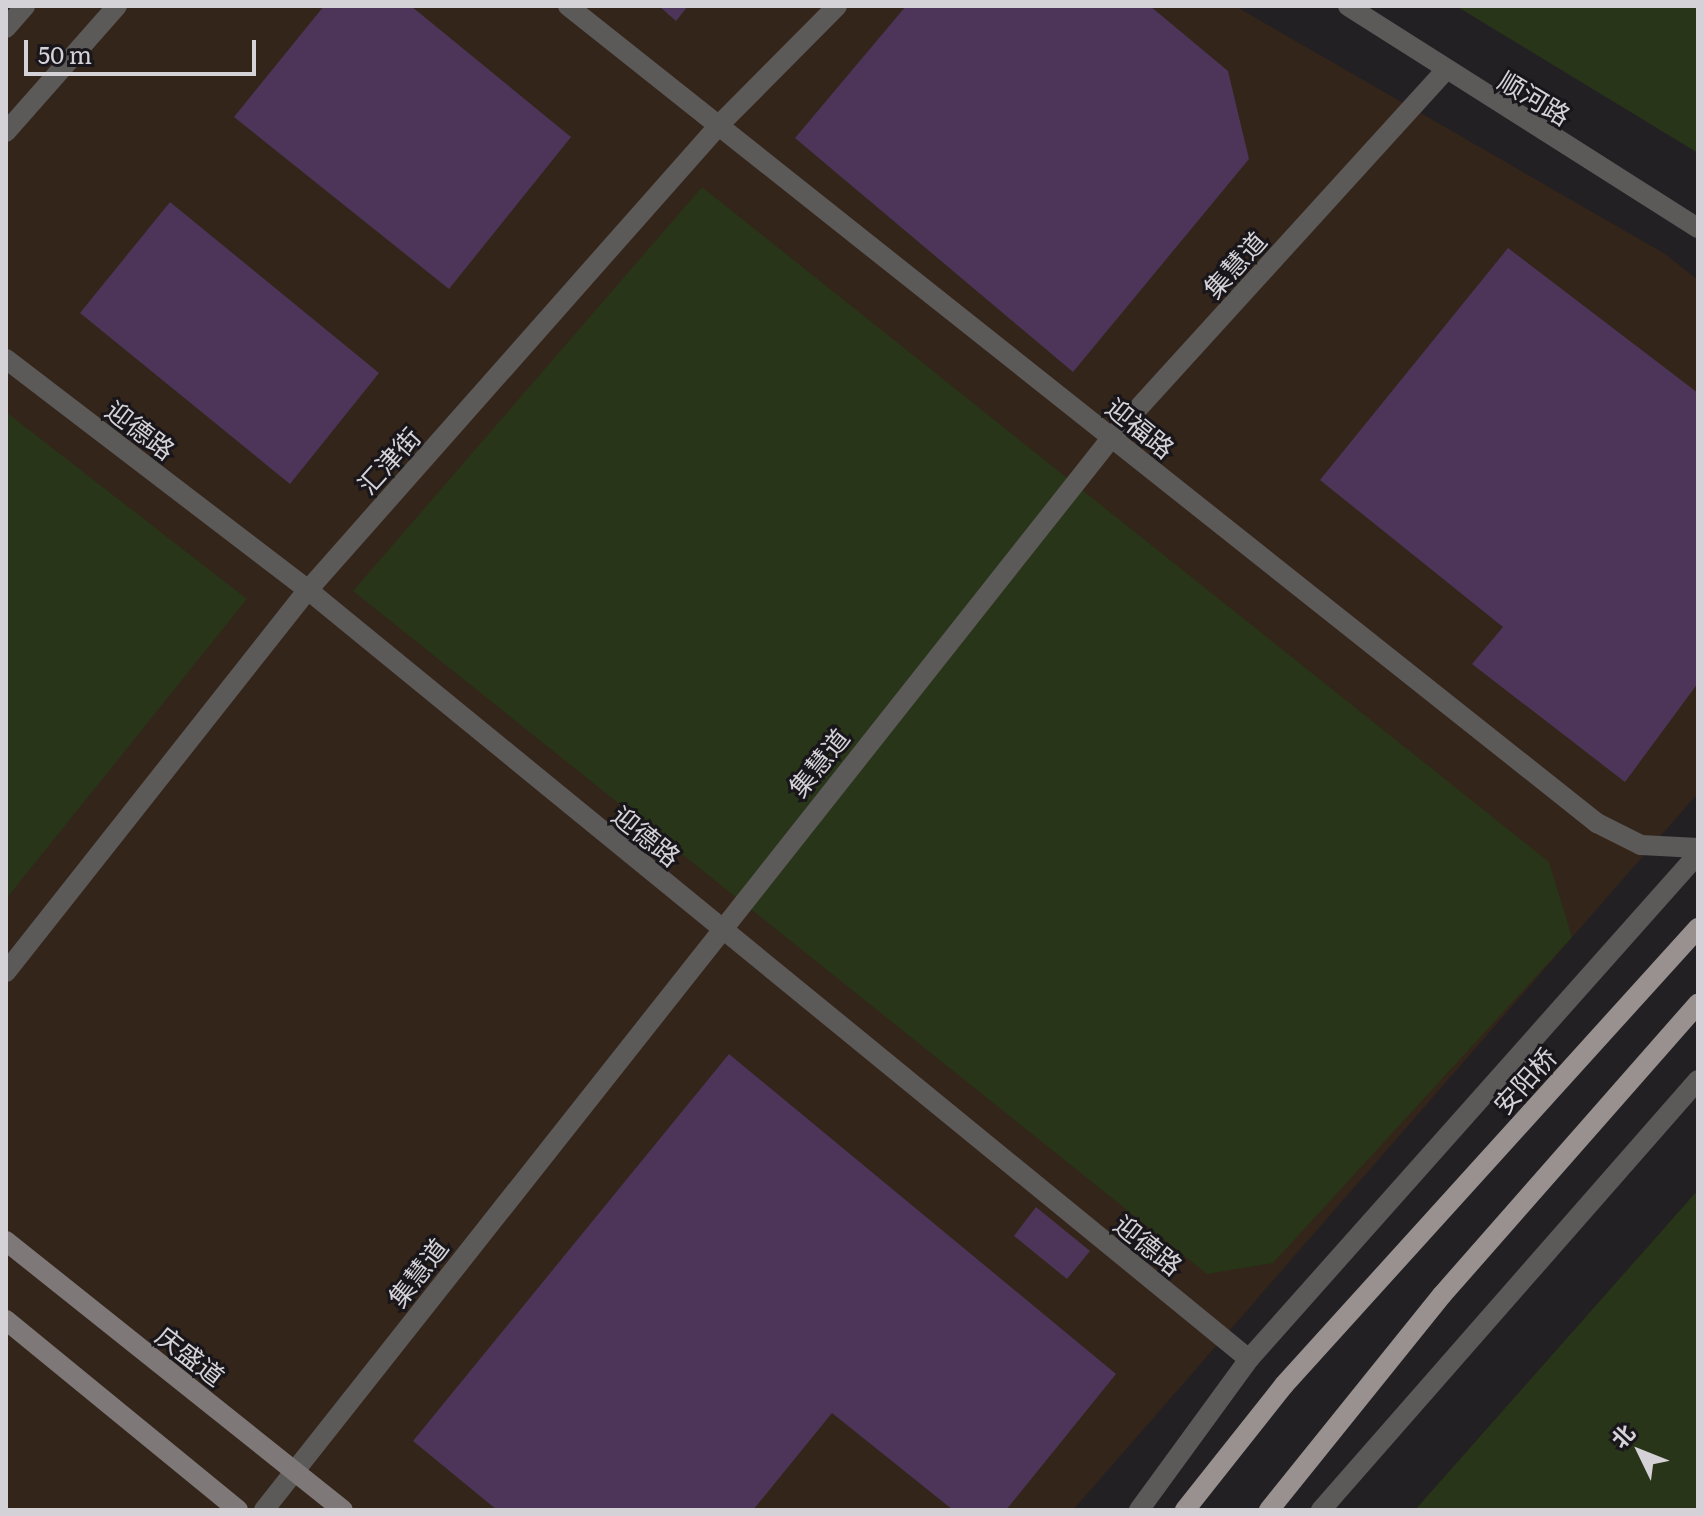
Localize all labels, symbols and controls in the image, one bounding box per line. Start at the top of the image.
scale bar [28,24,260,74]
text: 50 m [38,36,92,71]
street label: 顺河路 [1494,64,1576,130]
street label: 集慧道 [1196,225,1272,303]
street label: 迎福路 [1101,390,1181,464]
street label: 迎德路 [100,393,182,465]
street label: 汇津街 [350,421,426,499]
street label: 集慧道 [781,722,855,802]
street label: 迎德路 [607,798,687,872]
street label: 安阳桥 [1486,1041,1562,1119]
street label: 迎德路 [1109,1207,1189,1281]
street label: 集慧道 [381,1232,453,1312]
street label: 庆盛道 [151,1319,231,1391]
north arrow [1600,1412,1680,1492]
text: 北 [1603,1416,1642,1455]

